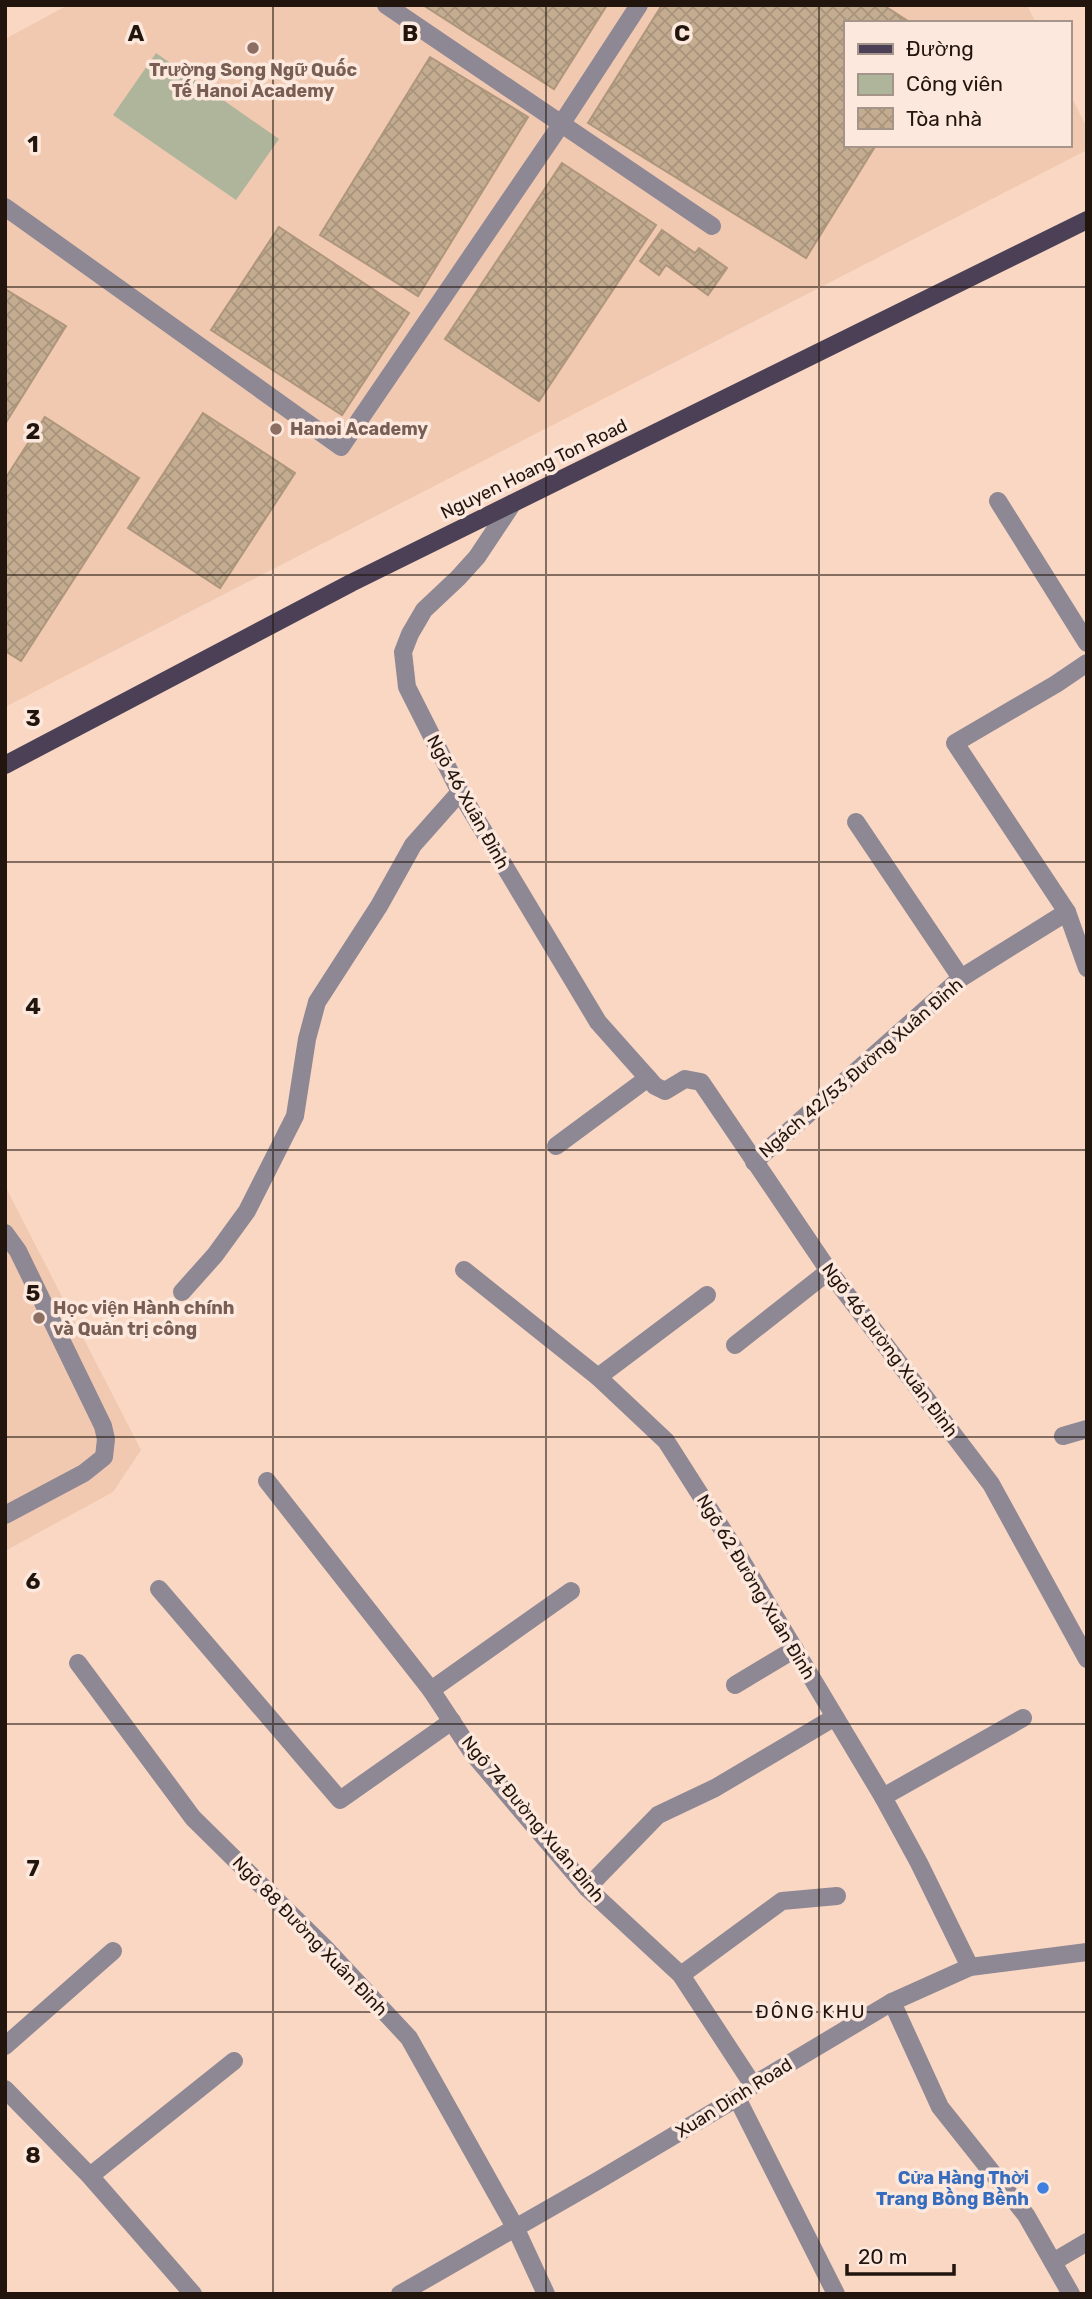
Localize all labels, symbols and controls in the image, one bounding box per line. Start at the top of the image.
text: A [128,19,145,47]
text: B [402,19,418,47]
text: C [674,19,690,47]
legend [844,21,1071,147]
text: Đường [906,36,974,61]
marker: Trường Song Ngữ Quốc Tế Hanoi Academy [245,40,261,56]
place label: Trường Song Ngữ Quốc Tế Hanoi Academy [149,58,357,102]
text: Công viên [906,71,1003,96]
text: Tòa nhà [906,106,982,131]
text: 1 [27,130,39,158]
street label: Nguyen Hoang Ton Road [437,414,631,524]
text: 2 [26,417,40,445]
place label: Hanoi Academy [290,418,428,440]
marker: Hanoi Academy [268,421,284,437]
text: 3 [25,704,41,732]
street label: Ngõ 46 Xuân Đỉnh [422,731,514,873]
street label: Ngách 42/53 Đường Xuân Đỉnh [755,973,967,1163]
text: 4 [25,992,41,1020]
street label: Ngõ 46 Đường Xuân Đỉnh [817,1259,963,1441]
text: 5 [26,1279,41,1307]
place label: Học viện Hành chính và Quản trị công [53,1297,235,1340]
marker: Học viện Hành chính và Quản trị công [31,1310,47,1326]
street label: Ngõ 62 Đường Xuân Đỉnh [692,1491,820,1683]
text: 6 [26,1567,41,1595]
street label: Ngõ 74 Đường Xuân Đỉnh [457,1731,609,1907]
street label: Ngõ 88 Đường Xuân Đỉnh [228,1852,392,2020]
text: 7 [26,1854,40,1882]
district label: ĐÔNG KHU [755,2000,867,2023]
street label: Xuan Dinh Road [672,2053,796,2143]
text: 8 [25,2141,41,2169]
place label: Cửa Hàng Thời Trang Bồng Bềnh [876,2167,1029,2210]
marker: Cửa Hàng Thời Trang Bồng Bềnh [1035,2180,1051,2196]
scale bar [847,2232,954,2276]
text: 20 m [858,2244,907,2269]

